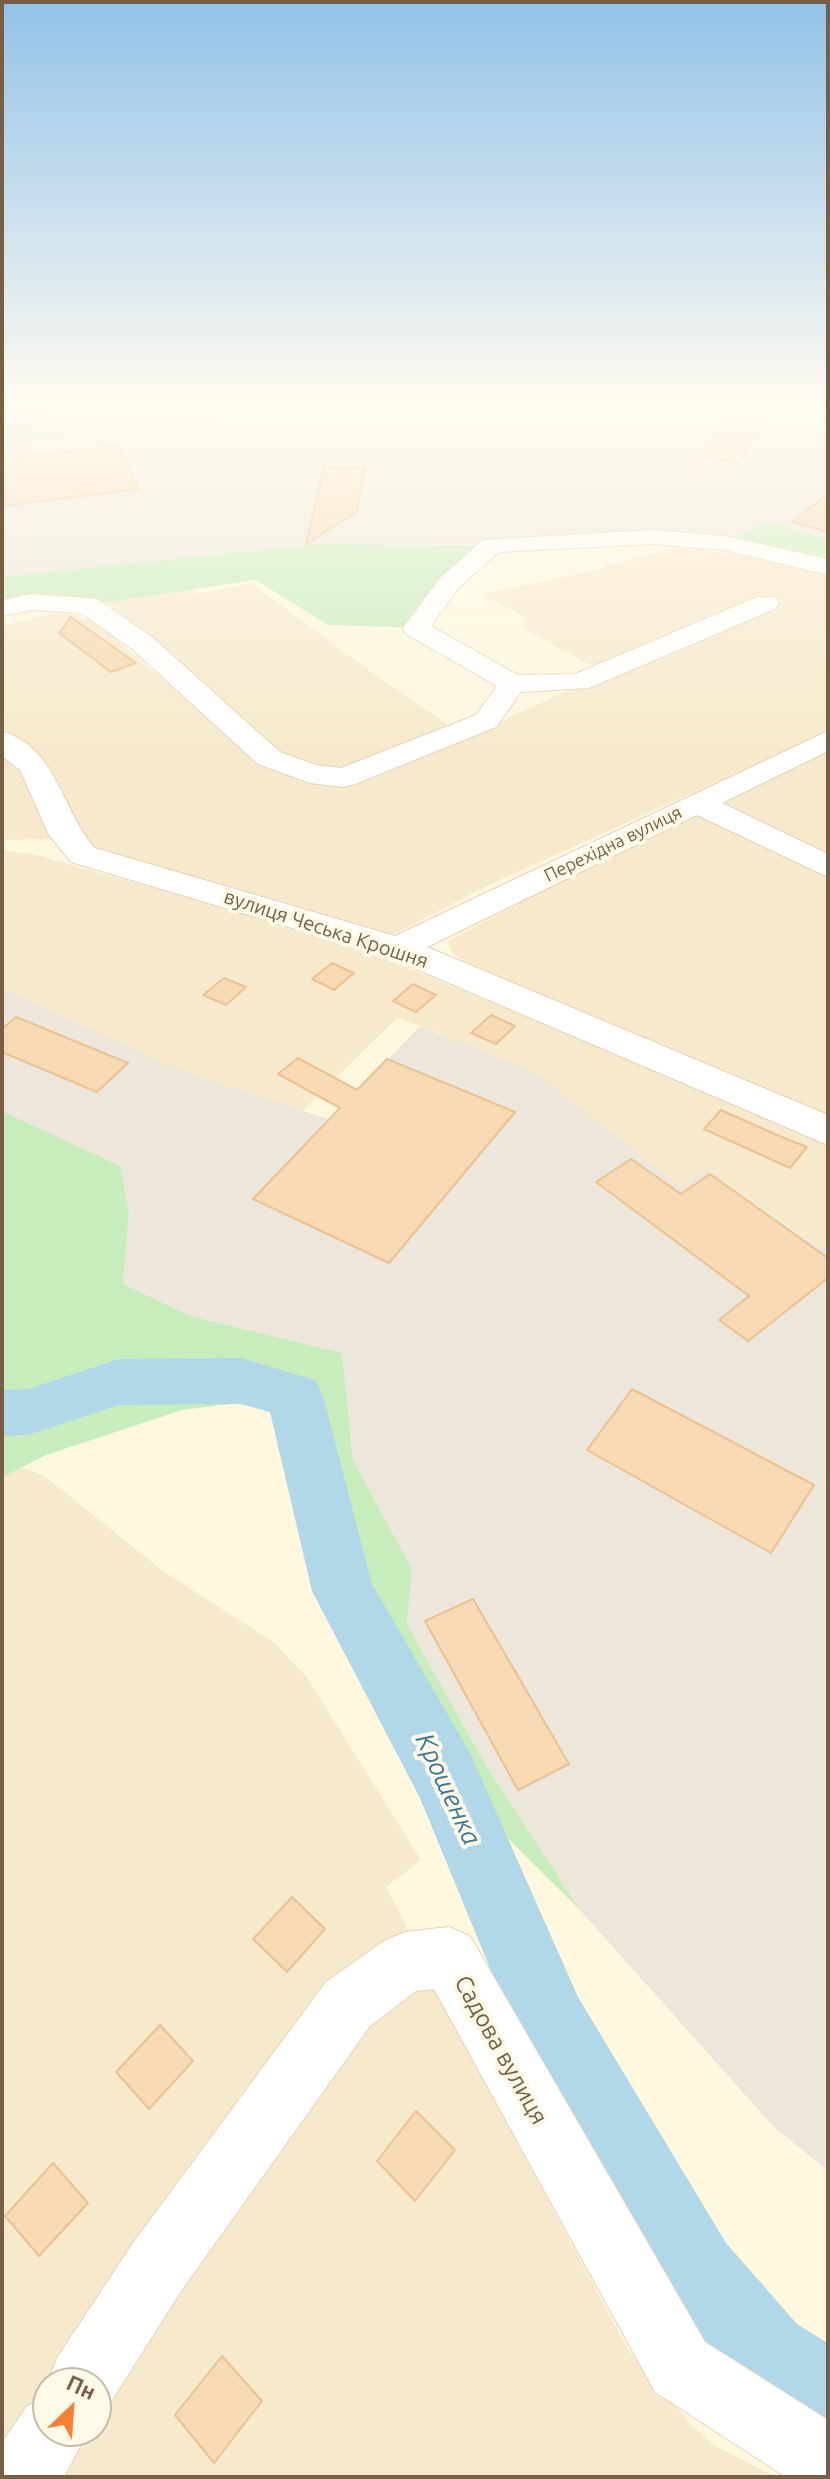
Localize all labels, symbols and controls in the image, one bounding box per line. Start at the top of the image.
street label: Перехідна вулиця [541,801,685,887]
street label: вулиця Чеська Крошня [221,885,431,973]
water label: Крошенка [409,1728,487,1850]
street label: Садова вулиця [448,1971,554,2129]
north arrow [32,2367,112,2447]
text: Пн [63,2369,100,2404]

